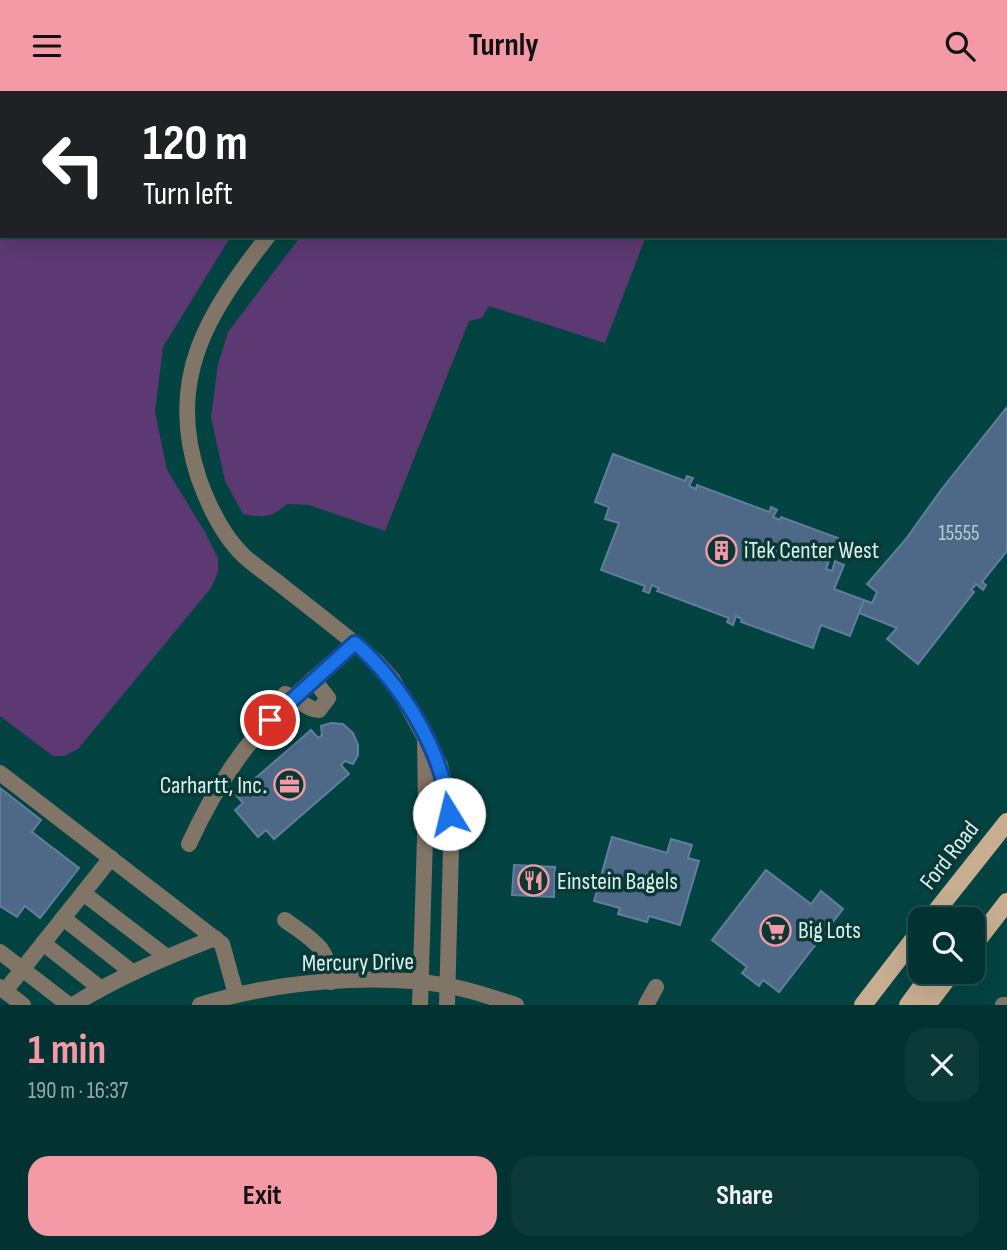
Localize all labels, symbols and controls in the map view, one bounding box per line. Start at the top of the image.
text: Turnly [468,26,539,65]
icon: menu [28,27,66,65]
icon: search [941,27,979,65]
text: 120 m [143,115,248,174]
icon: left [28,119,119,210]
text: Turn left [143,175,233,214]
house number: 15555 [938,521,980,546]
building icon: iTek Center West [704,533,738,567]
place label: iTek Center West [744,536,879,565]
pin [240,690,300,750]
icon: arrive [251,701,289,739]
office icon: Carhartt, Inc. [273,768,307,802]
place label: Carhartt, Inc. [160,771,267,800]
position arrow [412,777,486,851]
street label: Ford Road [914,815,985,895]
restaurant icon: Einstein Bagels [517,864,551,898]
place label: Einstein Bagels [557,867,678,896]
map controls [908,907,985,984]
button: search [908,907,985,984]
supermarket icon: Big Lots [758,913,792,947]
place label: Big Lots [798,916,861,945]
street label: Mercury Drive [302,947,414,978]
text: 1 min [28,1025,106,1076]
button: close [905,1028,979,1102]
text: 190 m · 16:37 [28,1077,128,1105]
button: Exit [28,1156,497,1236]
button: Share [511,1156,979,1236]

